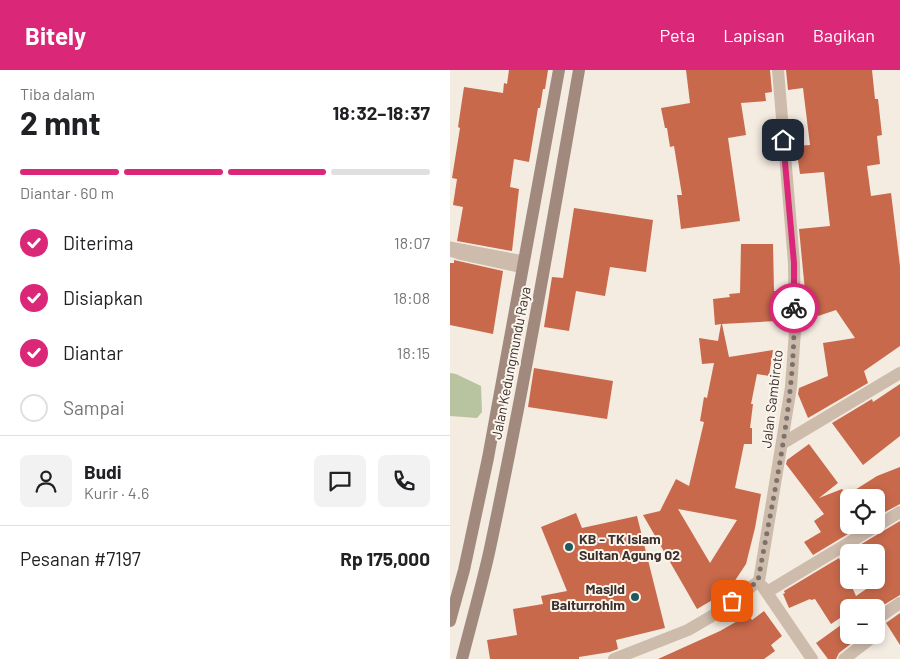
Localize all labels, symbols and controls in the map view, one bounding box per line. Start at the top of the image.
text: Bitely [25,21,86,50]
text: Peta [660,24,695,46]
text: Lapisan [723,24,785,46]
text: Bagikan [813,24,875,46]
text: Tiba dalam [20,84,95,103]
text: 18:32–18:37 [333,101,430,124]
text: 2 mnt [20,103,101,141]
pin [762,119,804,161]
icon: home [769,126,797,154]
text: Diantar · 60 m [20,183,114,202]
icon: check [20,229,48,257]
text: Diterima [63,231,134,254]
text: 18:07 [394,233,430,252]
courier [769,283,819,333]
icon: check [20,284,48,312]
street label: Jalan Kedungmundu Raya [487,285,534,441]
text: Disiapkan [63,286,143,309]
text: 18:08 [393,288,430,307]
icon: bike [780,294,808,322]
icon: check [20,339,48,367]
text: Diantar [63,341,123,364]
text: 18:15 [397,343,430,362]
street label: Jalan Sambiroto [757,349,786,449]
text: Sampai [63,396,125,419]
button: person [20,455,72,507]
button: chat [314,455,366,507]
button: phone [378,455,430,507]
text: Budi [84,460,122,483]
text: Kurir · 4.6 [84,483,149,502]
map controls [840,489,885,644]
button: locate [840,489,885,534]
place label: KB - TK Islam Sultan Agung 02 [579,530,680,563]
marker: KB - TK Islam Sultan Agung 02 [563,541,575,553]
button: + [840,544,885,589]
text: Pesanan #7197 [20,547,141,570]
text: Rp 175,000 [340,547,430,570]
place label: Masjid Baiturrohim [551,580,625,613]
pin [711,580,753,622]
icon: bag [718,587,746,615]
marker: Masjid Baiturrohim [629,591,641,603]
button: − [840,599,885,644]

